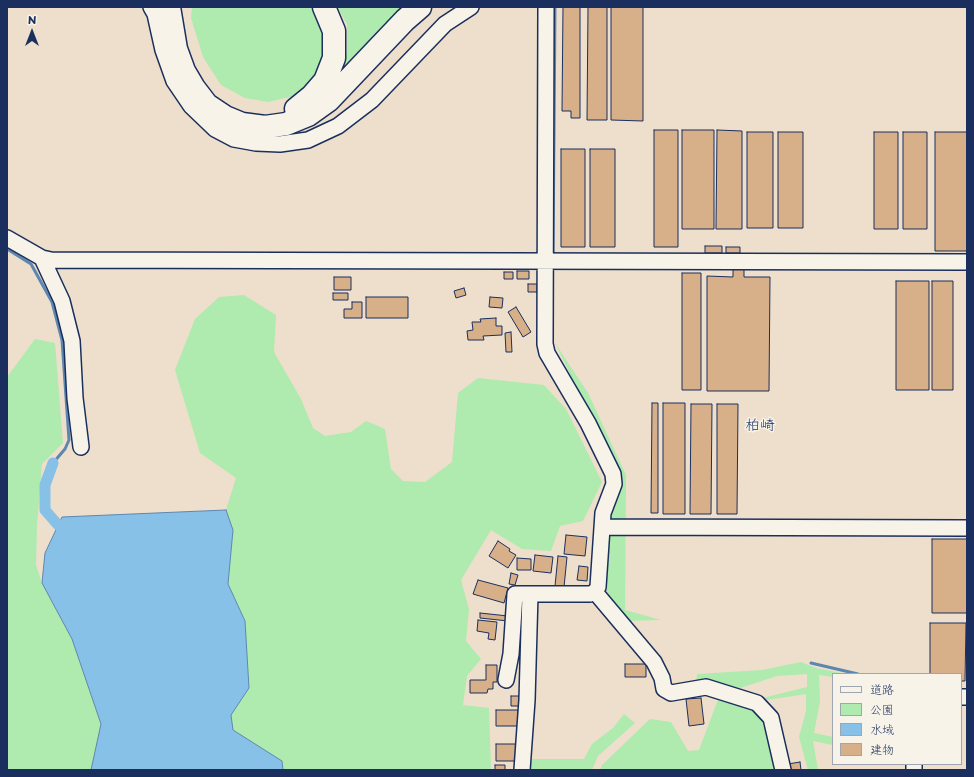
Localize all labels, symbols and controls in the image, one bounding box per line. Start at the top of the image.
text: N [28,11,36,28]
north arrow [12,12,52,52]
district label: 柏崎 [745,417,775,435]
legend [832,673,962,765]
text: 道路 [870,680,894,698]
text: 公園 [870,700,894,718]
text: 水域 [870,720,894,738]
text: 建物 [870,740,894,758]

